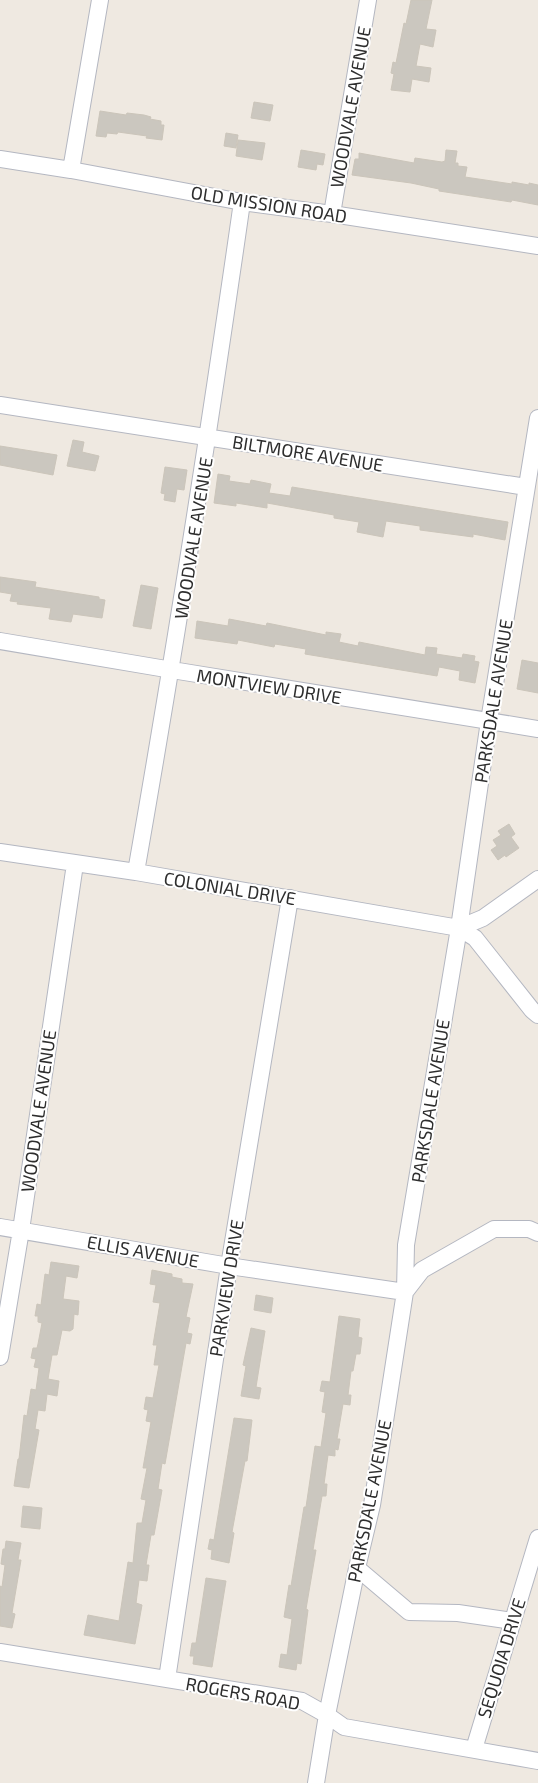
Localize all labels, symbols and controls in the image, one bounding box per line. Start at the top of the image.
street label: WOODVALE AVENUE [325,24,375,190]
street label: OLD MISSION ROAD [189,181,349,227]
street label: BILTMORE AVENUE [231,430,385,476]
street label: WOODVALE AVENUE [169,455,217,621]
street label: PARKSDALE AVENUE [469,618,517,784]
street label: MONTVIEW DRIVE [195,664,343,708]
street label: COLONIAL DRIVE [162,867,298,909]
street label: PARKSDALE AVENUE [406,1018,454,1184]
street label: WOODVALE AVENUE [16,1028,60,1194]
street label: PARKVIEW DRIVE [204,1218,248,1358]
street label: ELLIS AVENUE [85,1230,201,1272]
street label: PARKSDALE AVENUE [342,1418,396,1584]
street label: SEQUOIA DRIVE [472,1595,530,1721]
street label: ROGERS ROAD [184,1672,302,1714]

